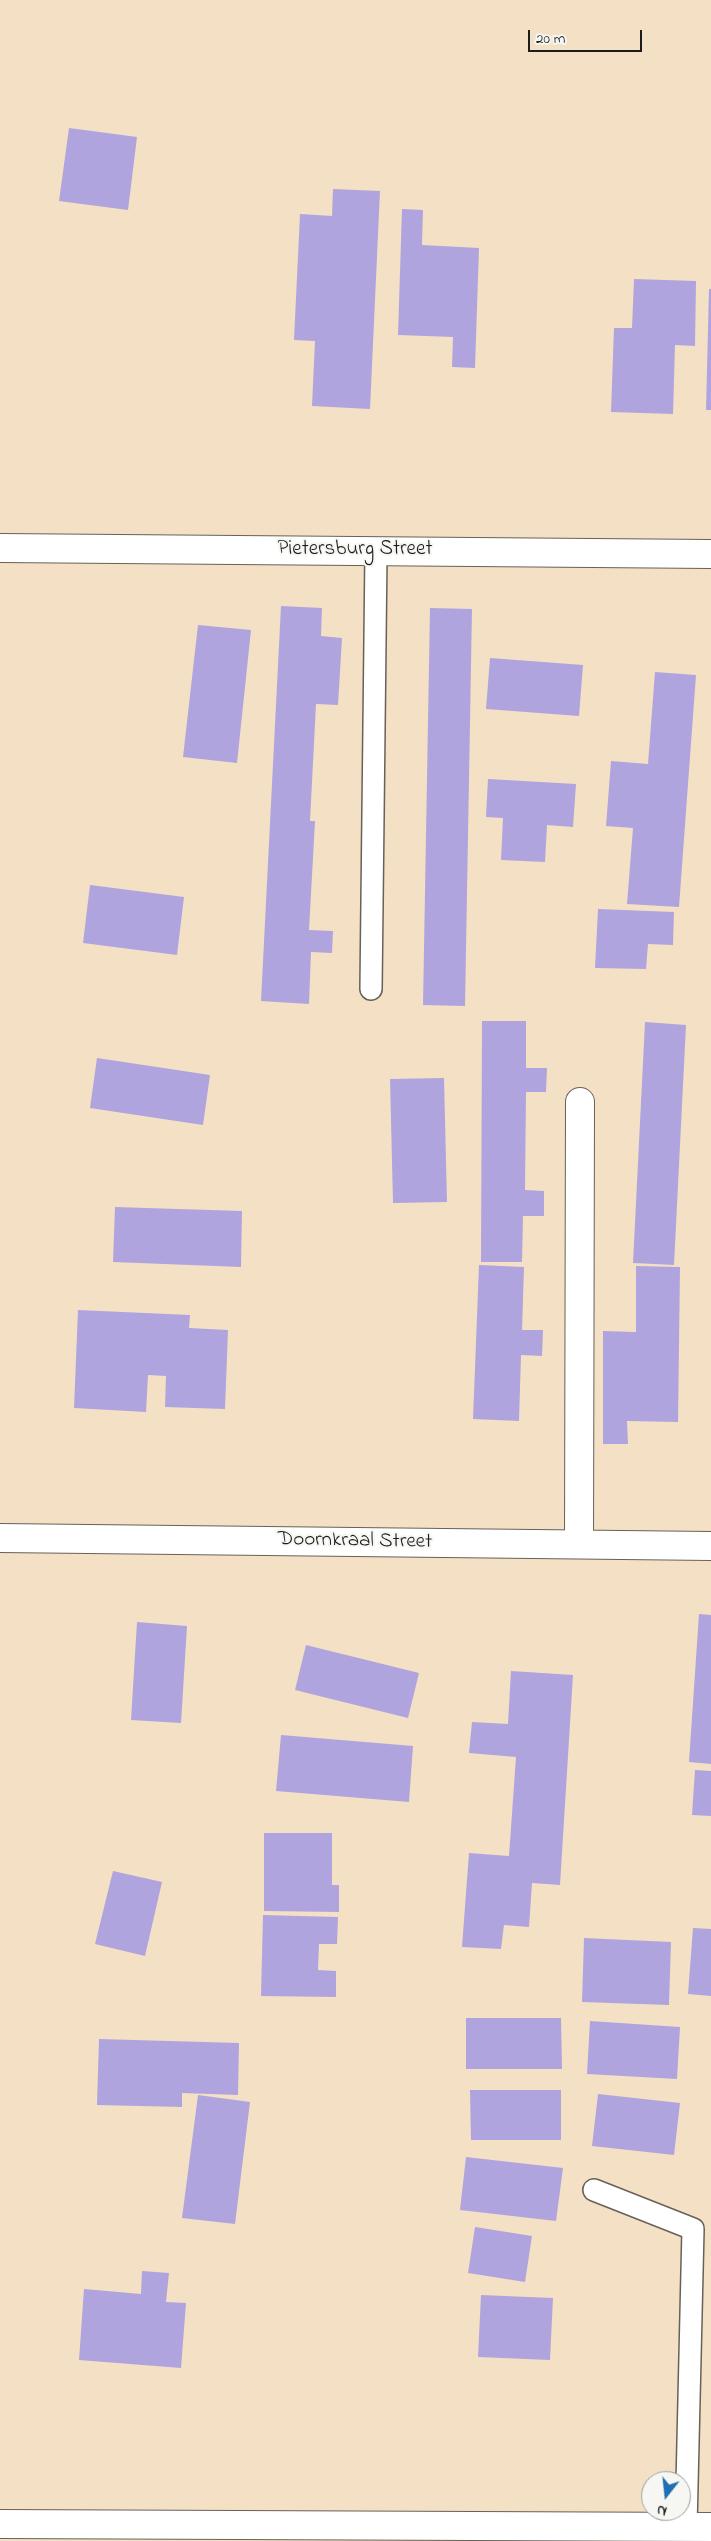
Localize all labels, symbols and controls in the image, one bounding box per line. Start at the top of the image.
scale bar [531,20,645,52]
text: 20 m [536,28,565,50]
street label: Pietersburg Street [278,538,432,564]
street label: Doornkraal Street [278,1528,432,1556]
north arrow [641,2471,691,2521]
text: N [655,2499,669,2521]

